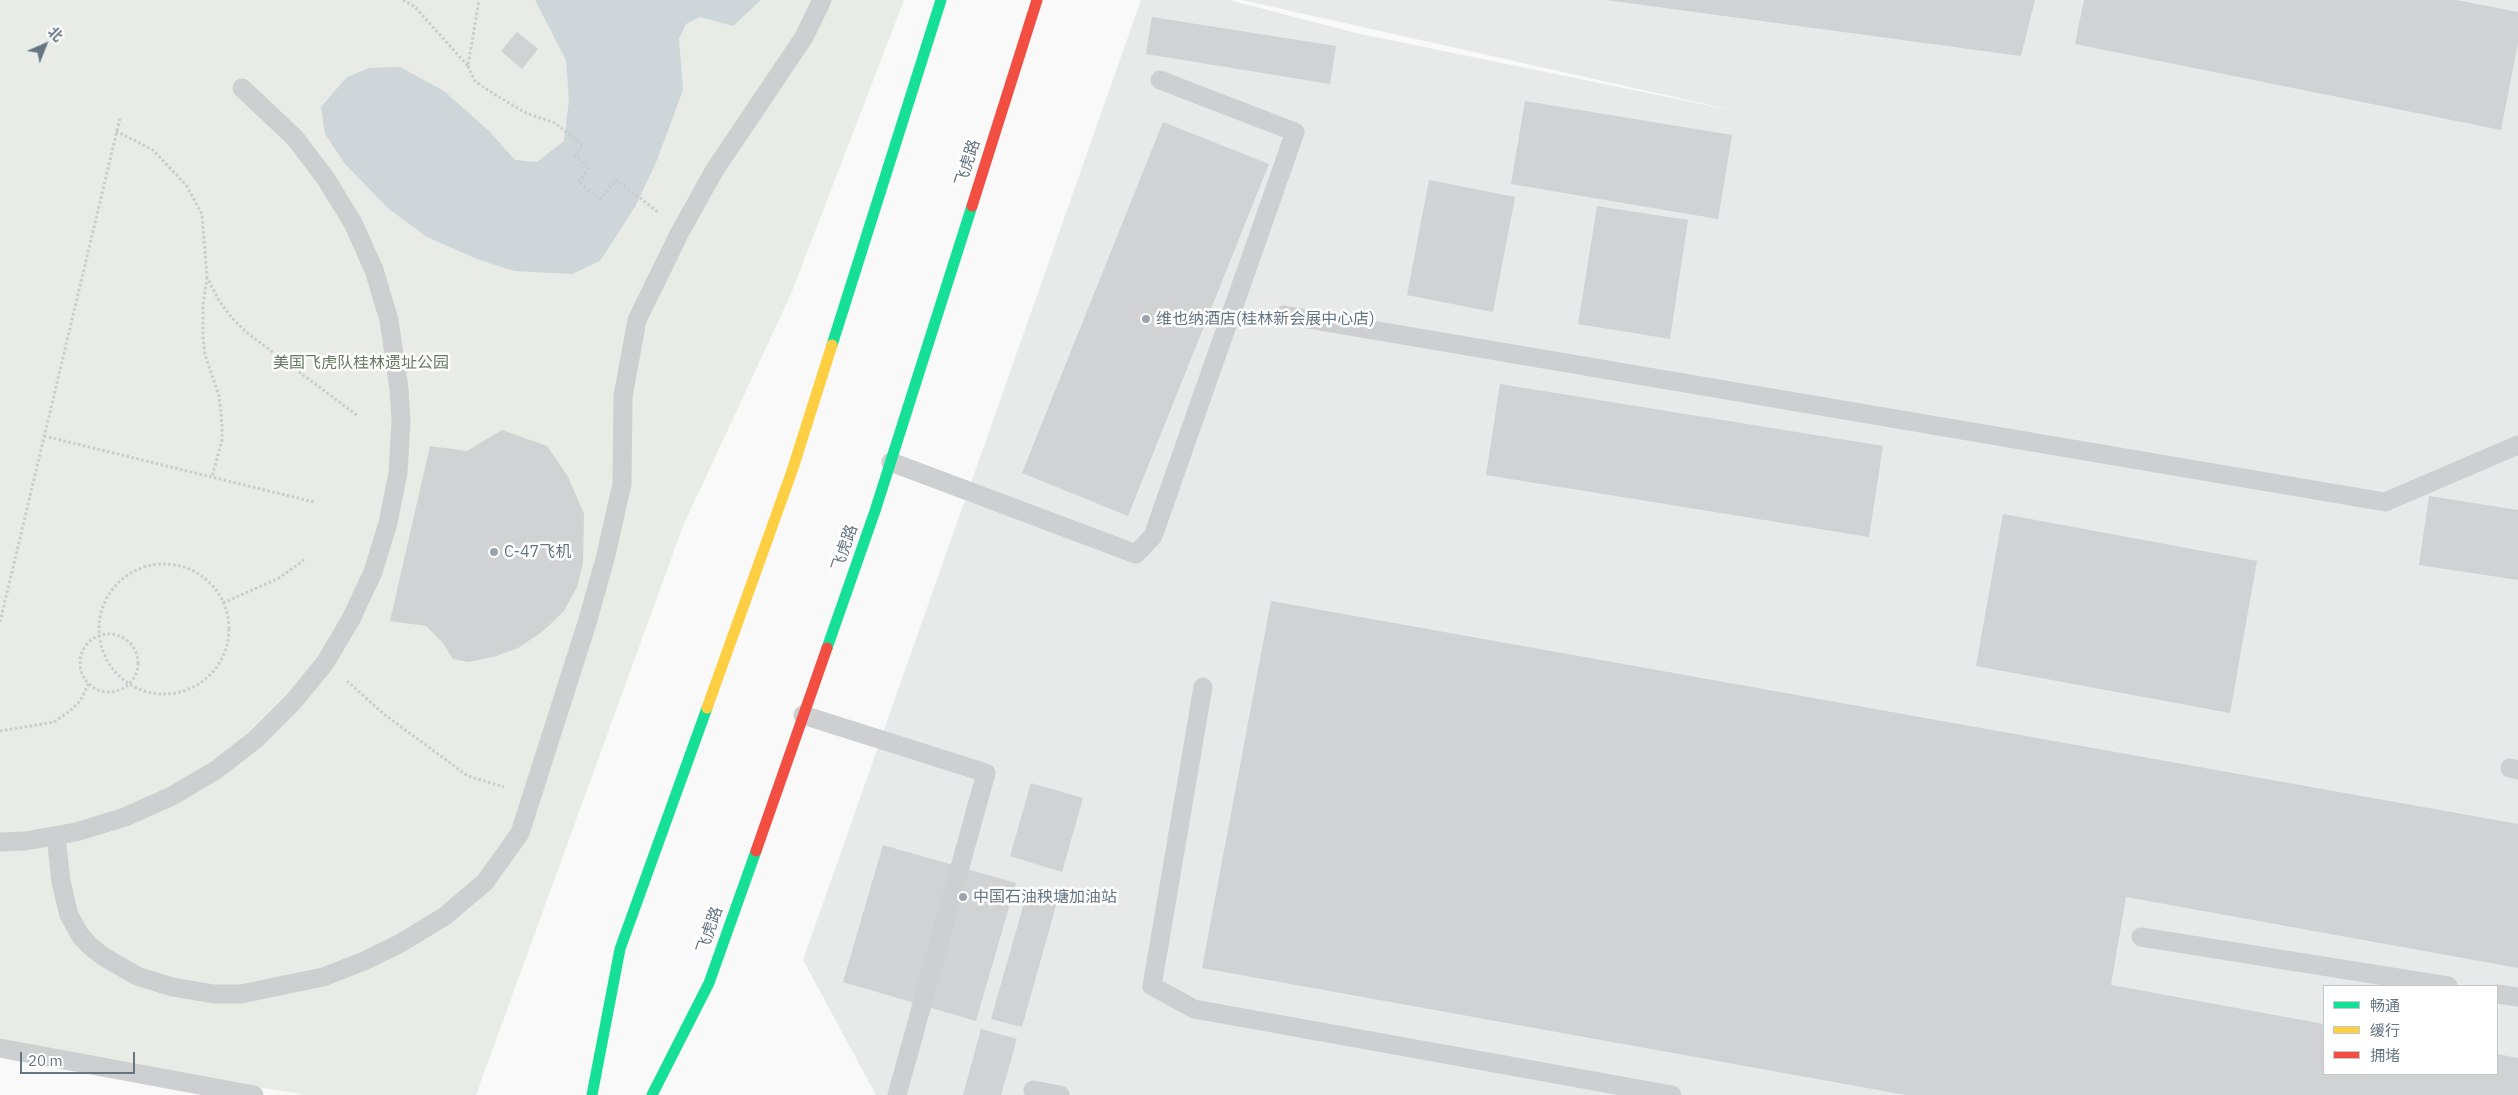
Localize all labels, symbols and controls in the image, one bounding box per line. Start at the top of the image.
north arrow [20,20,70,70]
text: 北 [44,23,67,46]
street label: 飞虎路 [951,137,985,189]
place label: 维也纳酒店(桂林新会展中心店) [1156,309,1375,329]
marker: 维也纳酒店(桂林新会展中心店) [1140,313,1152,325]
park label: 美国飞虎队桂林遗址公园 [273,353,449,373]
street label: 飞虎路 [828,522,862,574]
place label: C-47飞机 [504,542,571,562]
marker: C-47飞机 [488,546,500,558]
place label: 中国石油秧塘加油站 [973,887,1117,907]
marker: 中国石油秧塘加油站 [957,891,969,903]
street label: 飞虎路 [693,904,727,956]
legend [2323,985,2498,1075]
text: 畅通 [2370,996,2400,1015]
text: 缓行 [2370,1021,2400,1040]
scale bar [22,1042,138,1074]
text: 拥堵 [2370,1046,2400,1065]
text: 20 m [28,1051,63,1070]

